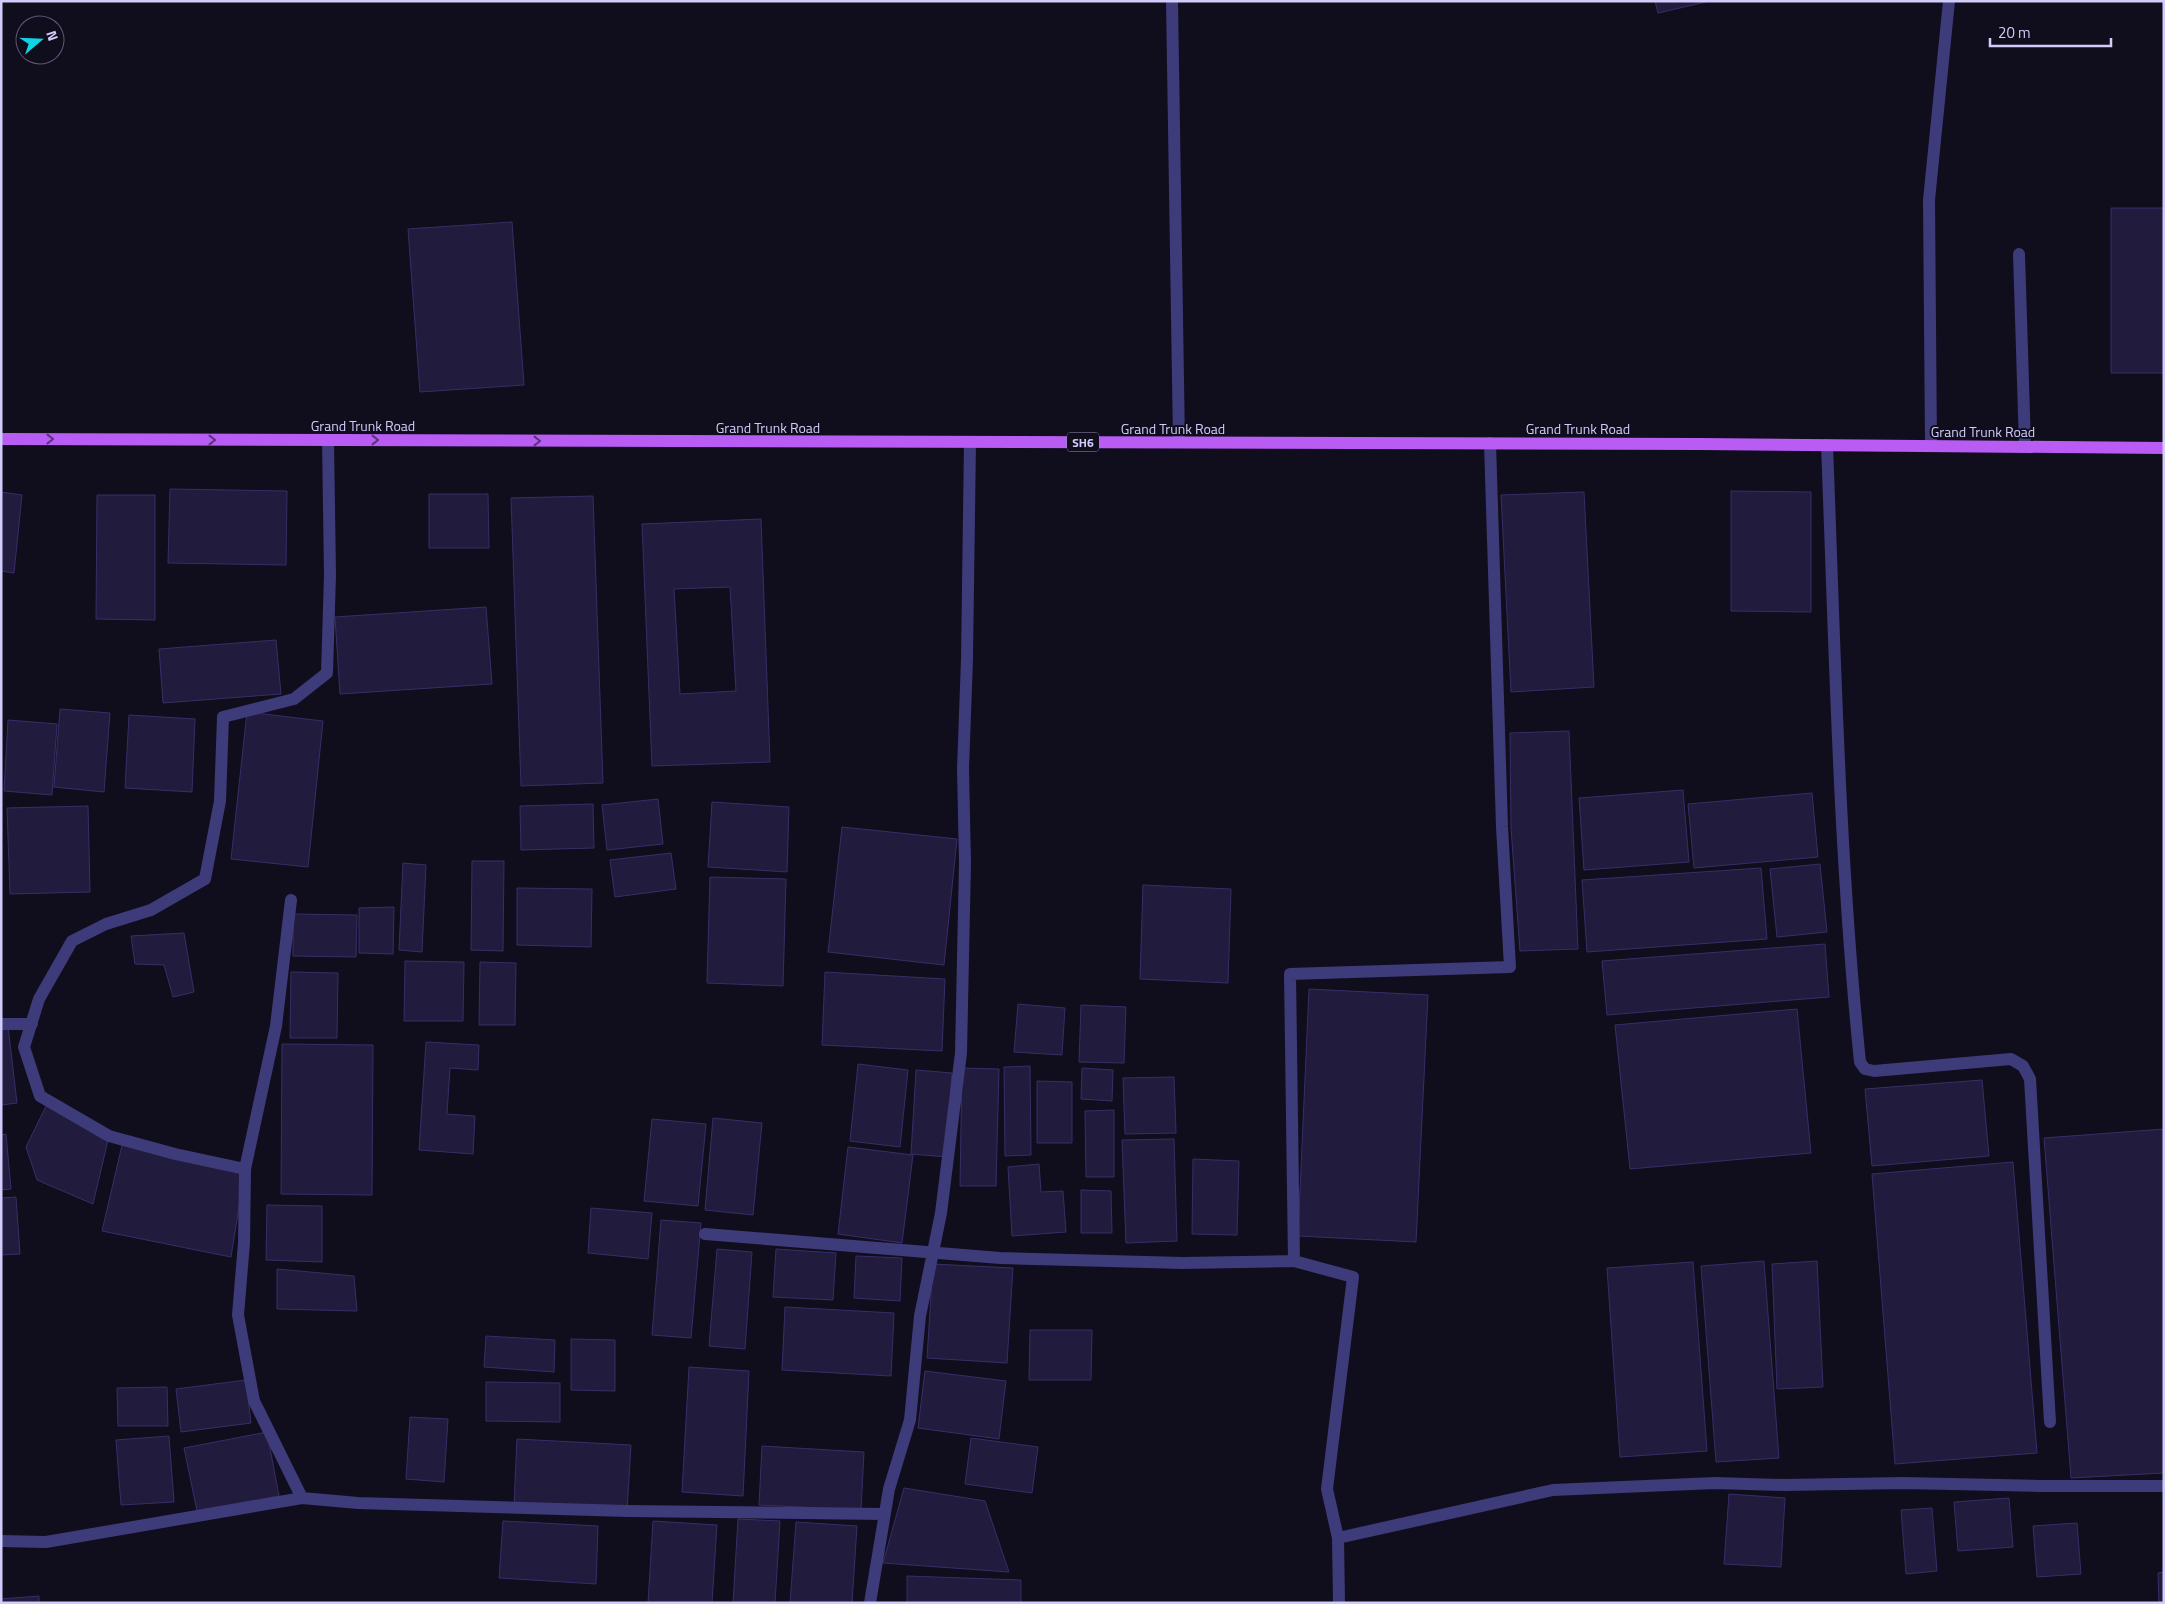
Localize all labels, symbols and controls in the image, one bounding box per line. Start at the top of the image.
north arrow [15,15,65,65]
scale bar [1990,15,2111,47]
text: 20 m [1998,21,2031,44]
text: N [41,28,64,44]
street label: Grand Trunk Road [311,415,415,436]
street label: Grand Trunk Road [716,417,820,438]
street label: Grand Trunk Road [1121,418,1225,439]
street label: Grand Trunk Road [1526,418,1630,439]
street label: Grand Trunk Road [1931,421,2035,442]
road number: SH6 [1067,432,1099,452]
one-way arrow [46,434,54,444]
one-way arrow [209,435,217,445]
one-way arrow [372,435,379,445]
one-way arrow [534,436,542,446]

